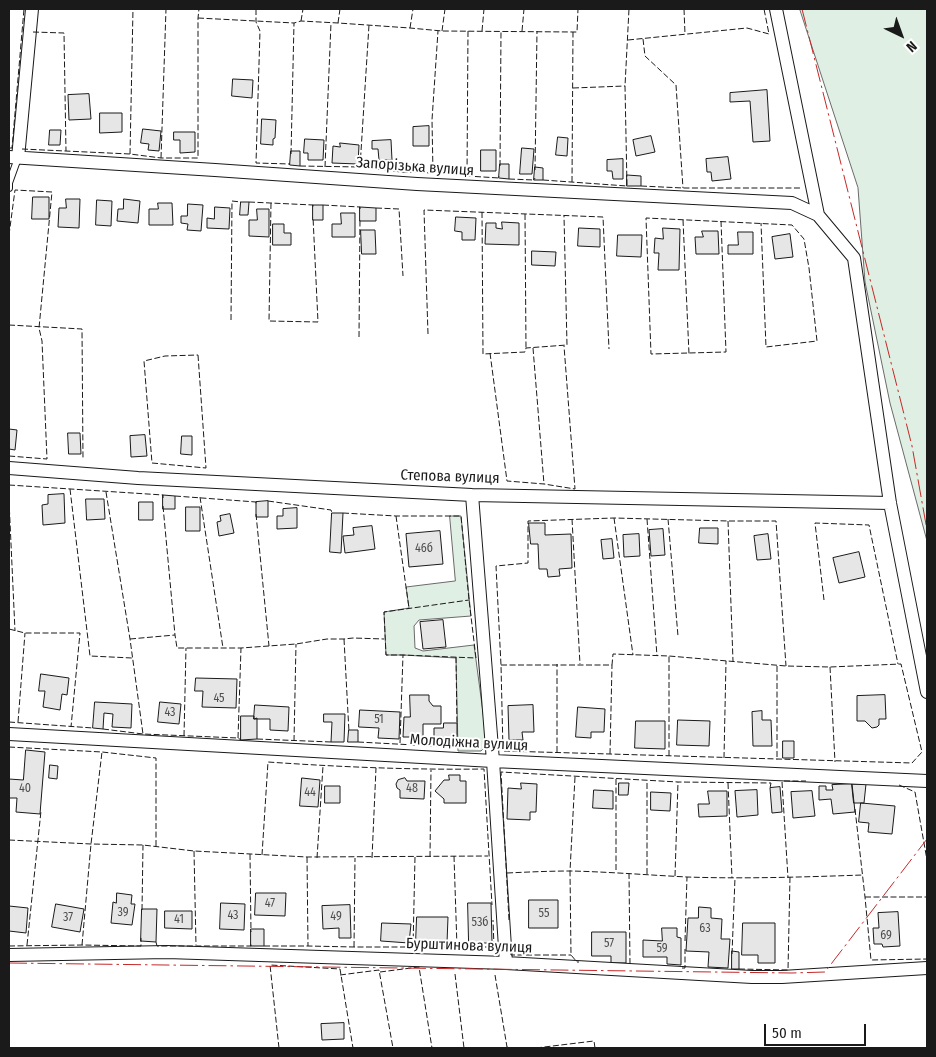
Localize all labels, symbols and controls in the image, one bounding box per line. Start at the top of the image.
north arrow [876,10,926,60]
text: N [903,37,920,56]
street label: Запорізька вулиця [355,154,475,180]
street label: Степова вулиця [400,466,500,488]
house number: 46б [415,542,433,556]
house number: 45 [213,692,225,706]
house number: 43 [164,706,176,720]
house number: 51 [374,713,384,727]
street label: Молодіжна вулиця [409,731,529,755]
house number: 40 [19,782,31,796]
house number: 48 [406,782,418,796]
house number: 44 [304,786,316,800]
house number: 47 [265,897,275,911]
house number: 39 [117,906,129,920]
house number: 55 [539,907,549,921]
house number: 43 [227,909,239,923]
house number: 49 [330,910,342,924]
house number: 37 [63,911,73,925]
house number: 41 [174,913,184,927]
house number: 53б [471,916,489,930]
house number: 63 [699,922,711,936]
house number: 69 [880,929,892,943]
street label: Бурштинова вулиця [405,935,533,957]
house number: 57 [604,937,614,951]
house number: 59 [656,942,668,956]
scale bar [766,1014,868,1046]
text: 50 m [772,1024,802,1042]

